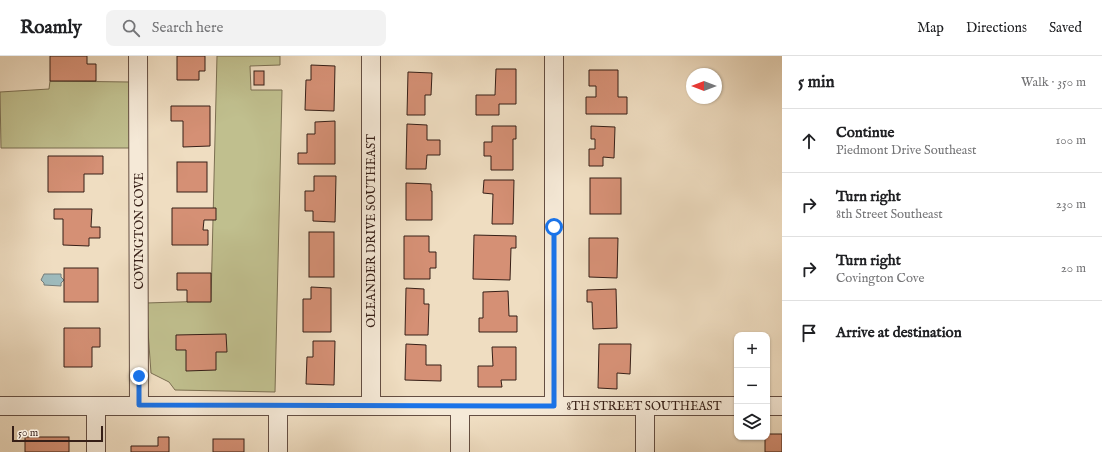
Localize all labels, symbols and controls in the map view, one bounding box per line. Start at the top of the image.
search box [106,10,386,46]
text: Roamly [20,16,82,40]
icon: search [120,17,142,39]
text: Search here [152,18,223,37]
text: Map [917,19,944,37]
text: Directions [966,19,1027,37]
text: Saved [1049,19,1082,37]
north arrow [686,68,722,104]
text: 5 min [798,72,835,93]
text: Walk · 350 m [1021,74,1086,91]
text: Continue [836,123,894,142]
icon: ahead [798,130,820,152]
text: 100 m [1056,132,1086,149]
street label: OLEANDER DRIVE SOUTHEAST [364,134,379,328]
text: Piedmont Drive Southeast [836,142,976,159]
street label: COVINGTON COVE [132,172,147,290]
text: Turn right [836,187,901,206]
icon: right [798,194,820,216]
text: 230 m [1056,196,1086,213]
text: 8th Street Southeast [836,206,943,223]
route start [545,218,563,236]
text: Turn right [836,251,901,270]
icon: right [798,258,820,280]
text: 20 m [1061,260,1086,277]
text: Covington Cove [836,270,924,287]
icon: arrive [798,322,820,344]
text: Arrive at destination [836,323,962,342]
map controls [734,332,770,440]
button: + [734,332,770,368]
route end [130,367,148,385]
button: − [734,368,770,404]
street label: 8TH STREET SOUTHEAST [567,399,722,414]
button: layers [734,404,770,440]
scale bar [12,424,103,443]
text: 50 m [18,426,38,440]

